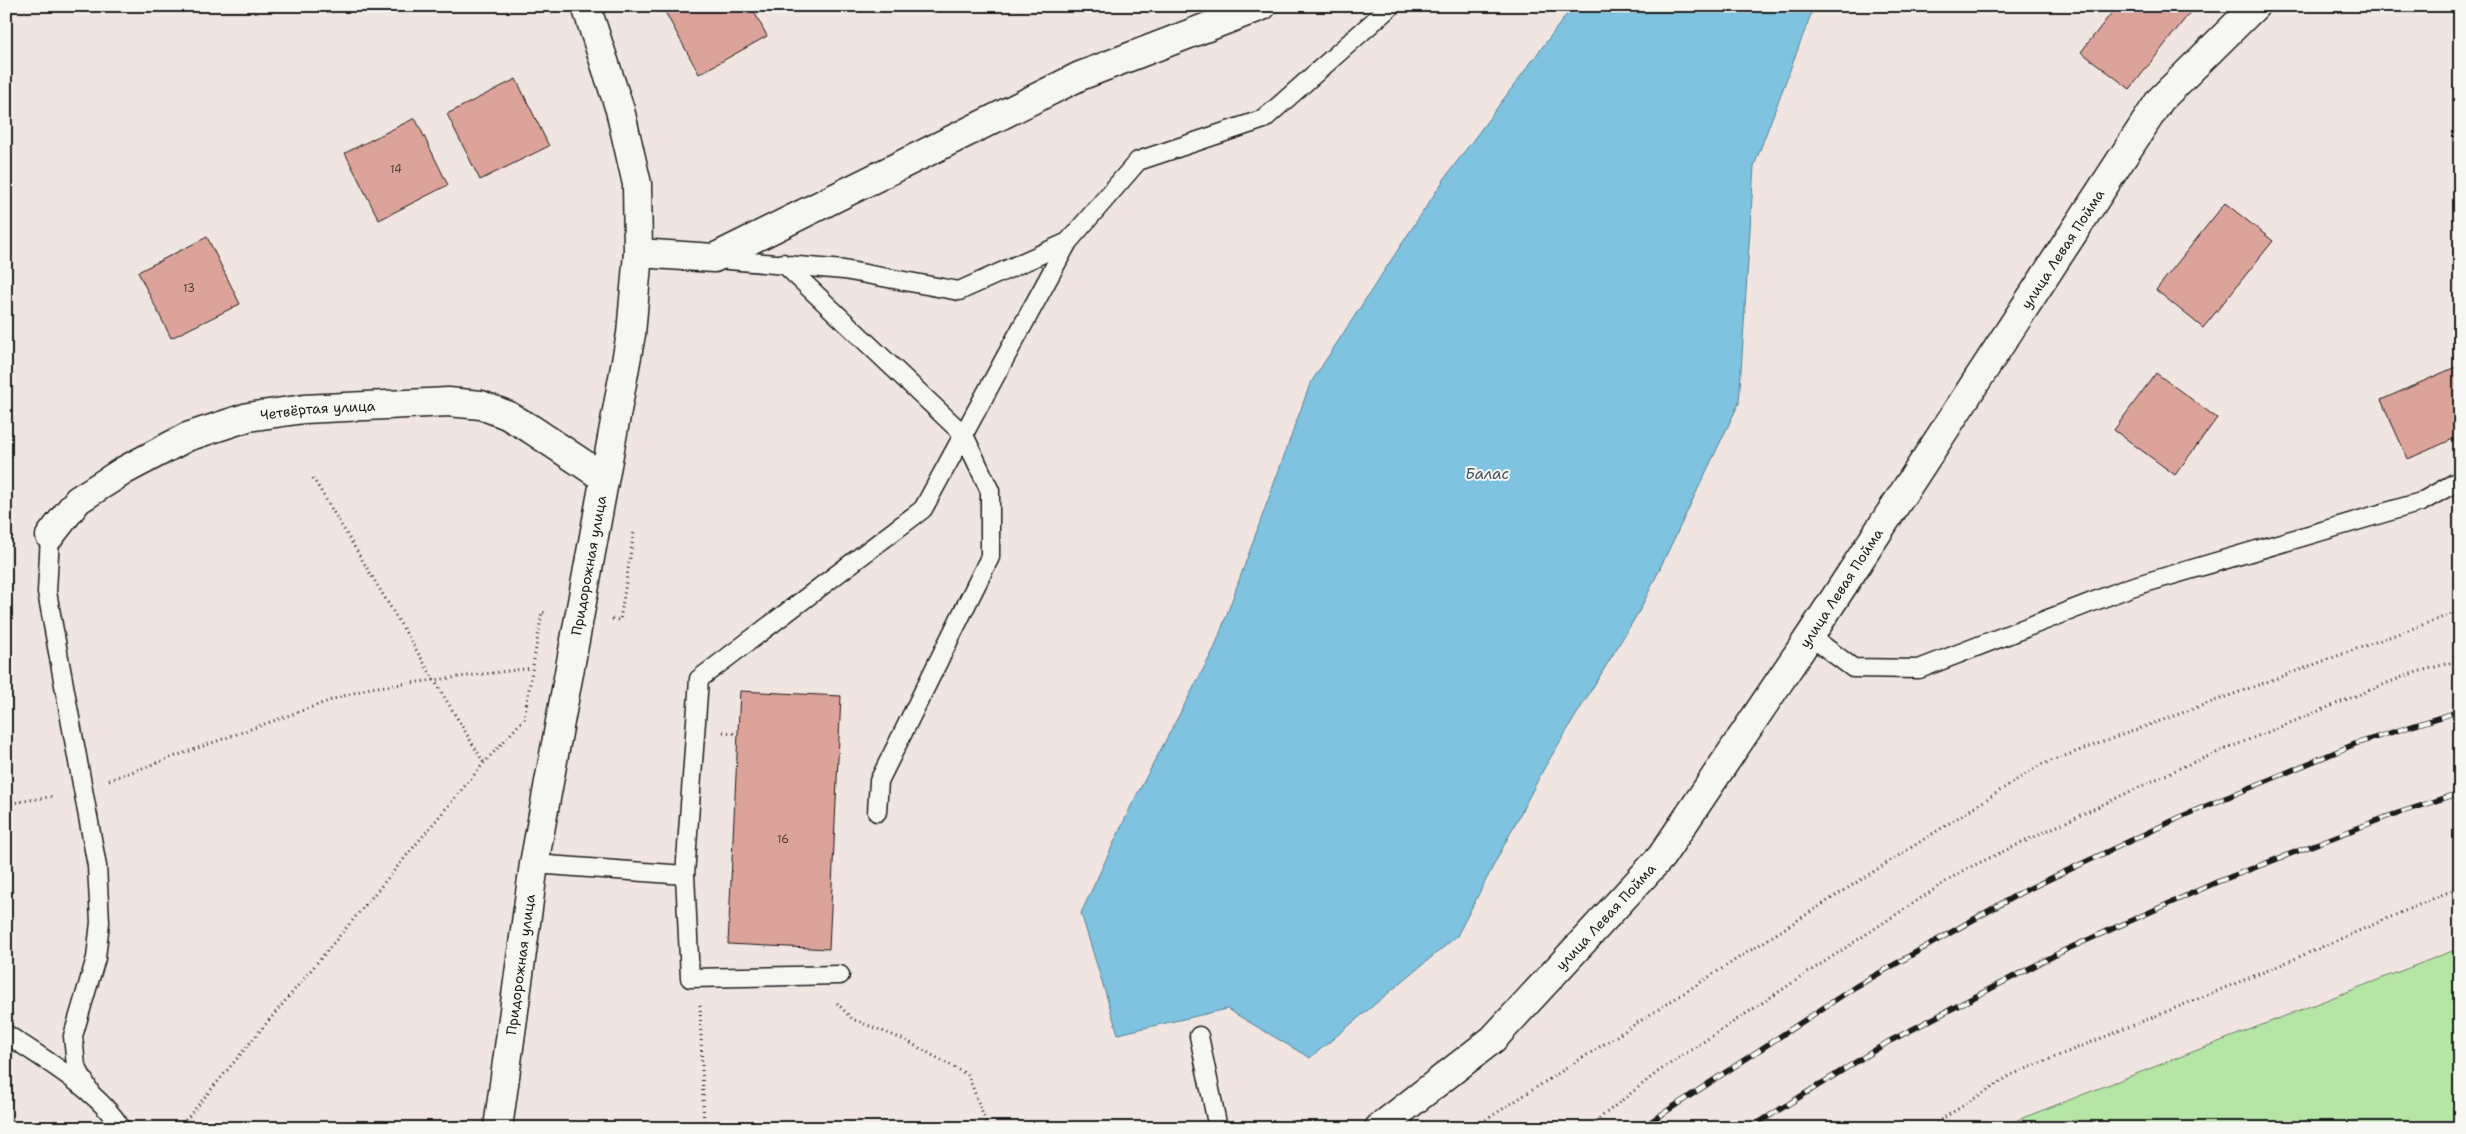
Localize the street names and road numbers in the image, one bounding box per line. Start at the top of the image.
street label: улица Левая Пойма [2017,186,2108,312]
street label: Четвёртая улица [259,397,376,424]
street label: Придорожная улица [567,494,610,637]
street label: улица Левая Пойма [1796,525,1887,651]
street label: улица Левая Пойма [1552,859,1660,974]
street label: Придорожная улица [502,893,539,1036]

